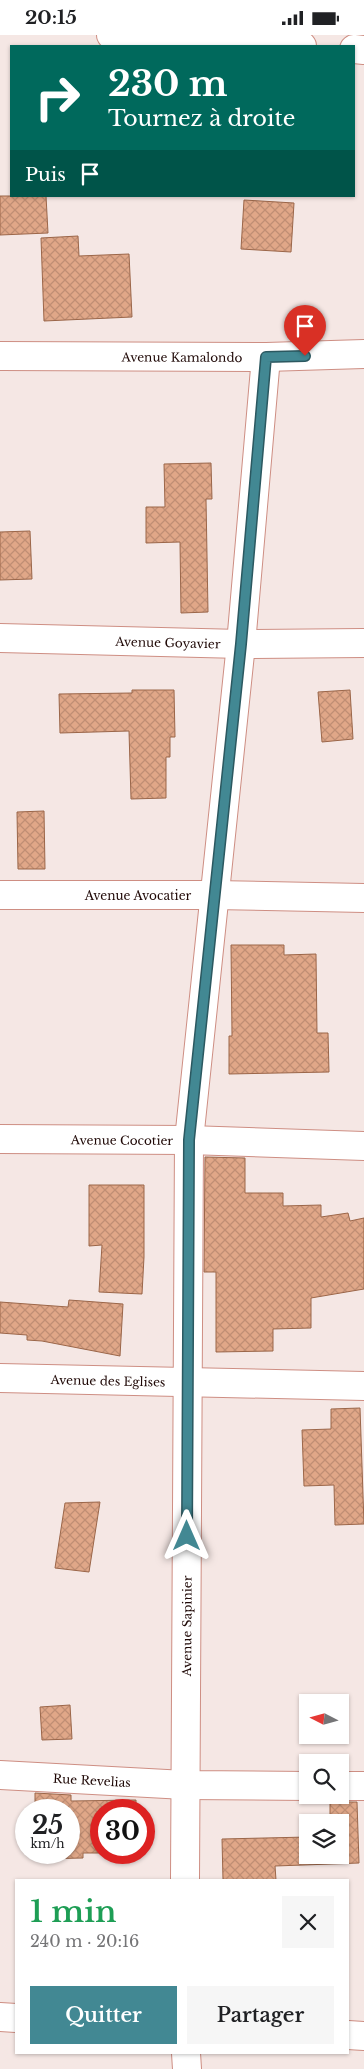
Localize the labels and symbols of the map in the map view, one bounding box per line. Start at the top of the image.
pin [284,305,326,356]
street label: Avenue Kamalondo [121,349,243,364]
street label: Avenue Goyavier [114,633,221,651]
street label: Avenue Avocatier [84,888,192,903]
street label: Avenue Cocotier [70,1132,173,1147]
street label: Avenue des Eglises [49,1372,166,1389]
position arrow [160,1509,212,1561]
street label: Avenue Sapinier [179,1575,194,1677]
north arrow [299,1694,349,1744]
street label: Rue Revelias [53,1770,131,1790]
speed limit sign: 30 [90,1799,155,1864]

